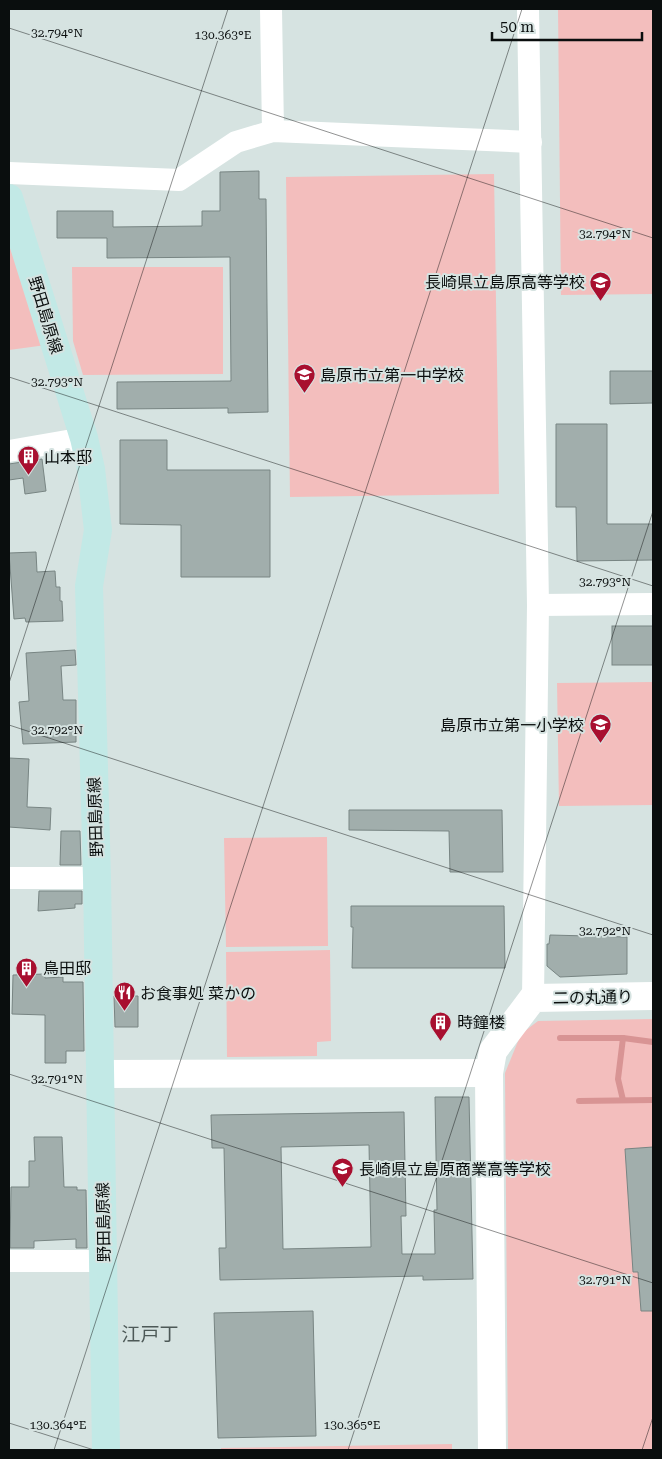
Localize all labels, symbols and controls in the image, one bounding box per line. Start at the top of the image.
scale bar [492,10,642,42]
text: 50 m [500,18,535,36]
text: 32.794°N [31,26,83,40]
text: 130.363°E [195,28,251,42]
text: 32.794°N [579,227,631,241]
school or university icon: 長崎県立島原高等学校 [589,270,613,301]
place label: 長崎県立島原高等学校 [425,273,585,292]
street label: 野田島原線 [25,274,66,356]
school or university icon: 島原市立第一中学校 [292,363,316,394]
place label: 島原市立第一中学校 [320,366,464,385]
text: 32.793°N [31,375,83,389]
building icon: 山本邸 [16,445,40,476]
place label: 山本邸 [44,448,92,467]
text: 32.793°N [579,575,631,589]
school or university icon: 島原市立第一小学校 [588,713,612,744]
place label: 島原市立第一小学校 [440,716,584,735]
text: 32.792°N [31,723,83,737]
street label: 野田島原線 [85,777,106,857]
text: 32.792°N [579,924,631,938]
building icon: 鳥田邸 [15,956,39,987]
place label: 鳥田邸 [43,959,91,978]
restaurant icon: お食事処 菜かの [112,981,136,1012]
place label: お食事処 菜かの [140,984,256,1003]
street label: 二の丸通り [553,987,633,1008]
building icon: 時鐘楼 [429,1010,453,1041]
place label: 時鐘楼 [457,1013,505,1032]
text: 32.791°N [31,1072,83,1086]
school or university icon: 長崎県立島原商業高等学校 [331,1157,355,1188]
place label: 長崎県立島原商業高等学校 [359,1160,551,1179]
street label: 野田島原線 [93,1182,114,1262]
text: 32.791°N [579,1273,631,1287]
district label: 江戸丁 [121,1323,179,1346]
text: 130.364°E [30,1418,86,1432]
text: 130.365°E [324,1418,380,1432]

